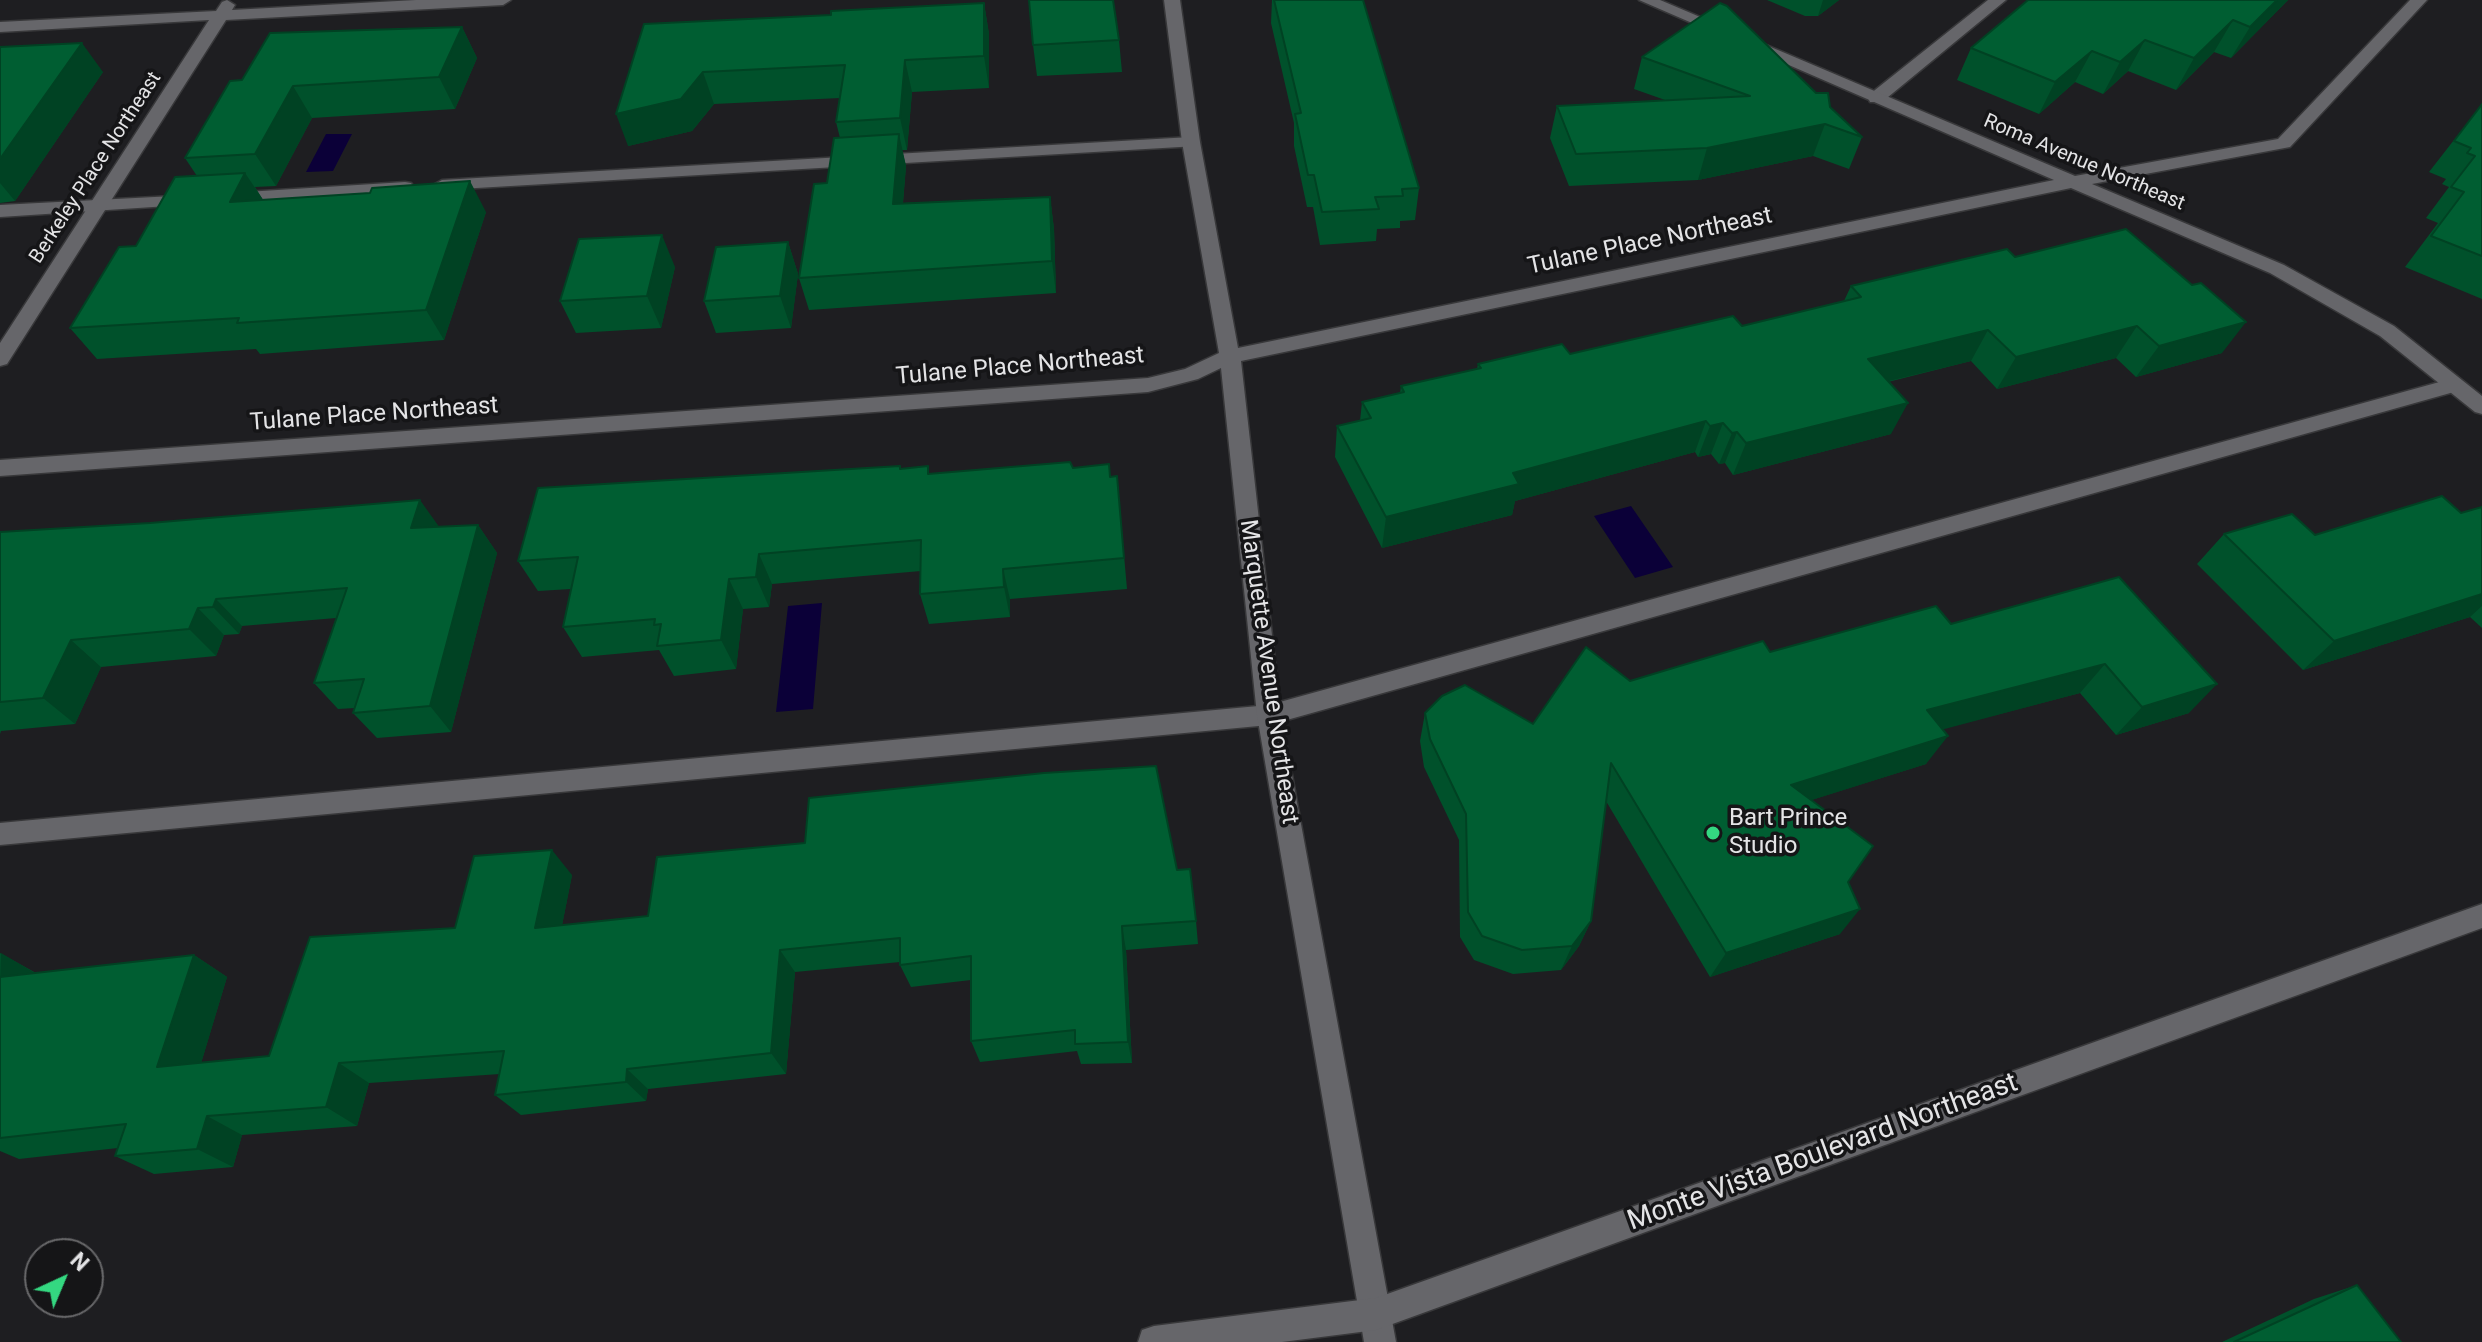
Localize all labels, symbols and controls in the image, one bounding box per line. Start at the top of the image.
street label: Berkeley Place Northeast [25,68,167,268]
street label: Roma Avenue Northeast [1980,110,2188,216]
street label: Tulane Place Northeast [1525,202,1775,282]
street label: Tulane Place Northeast [895,342,1145,392]
street label: Tulane Place Northeast [249,392,499,438]
street label: Marquette Avenue Northeast [1232,518,1304,826]
place label: Bart Prince Studio [1729,805,1847,861]
marker: Bart Prince Studio [1704,824,1722,842]
street label: Monte Vista Boulevard Northeast [1623,1067,2023,1239]
north arrow [24,1238,104,1318]
text: N [65,1247,94,1276]

